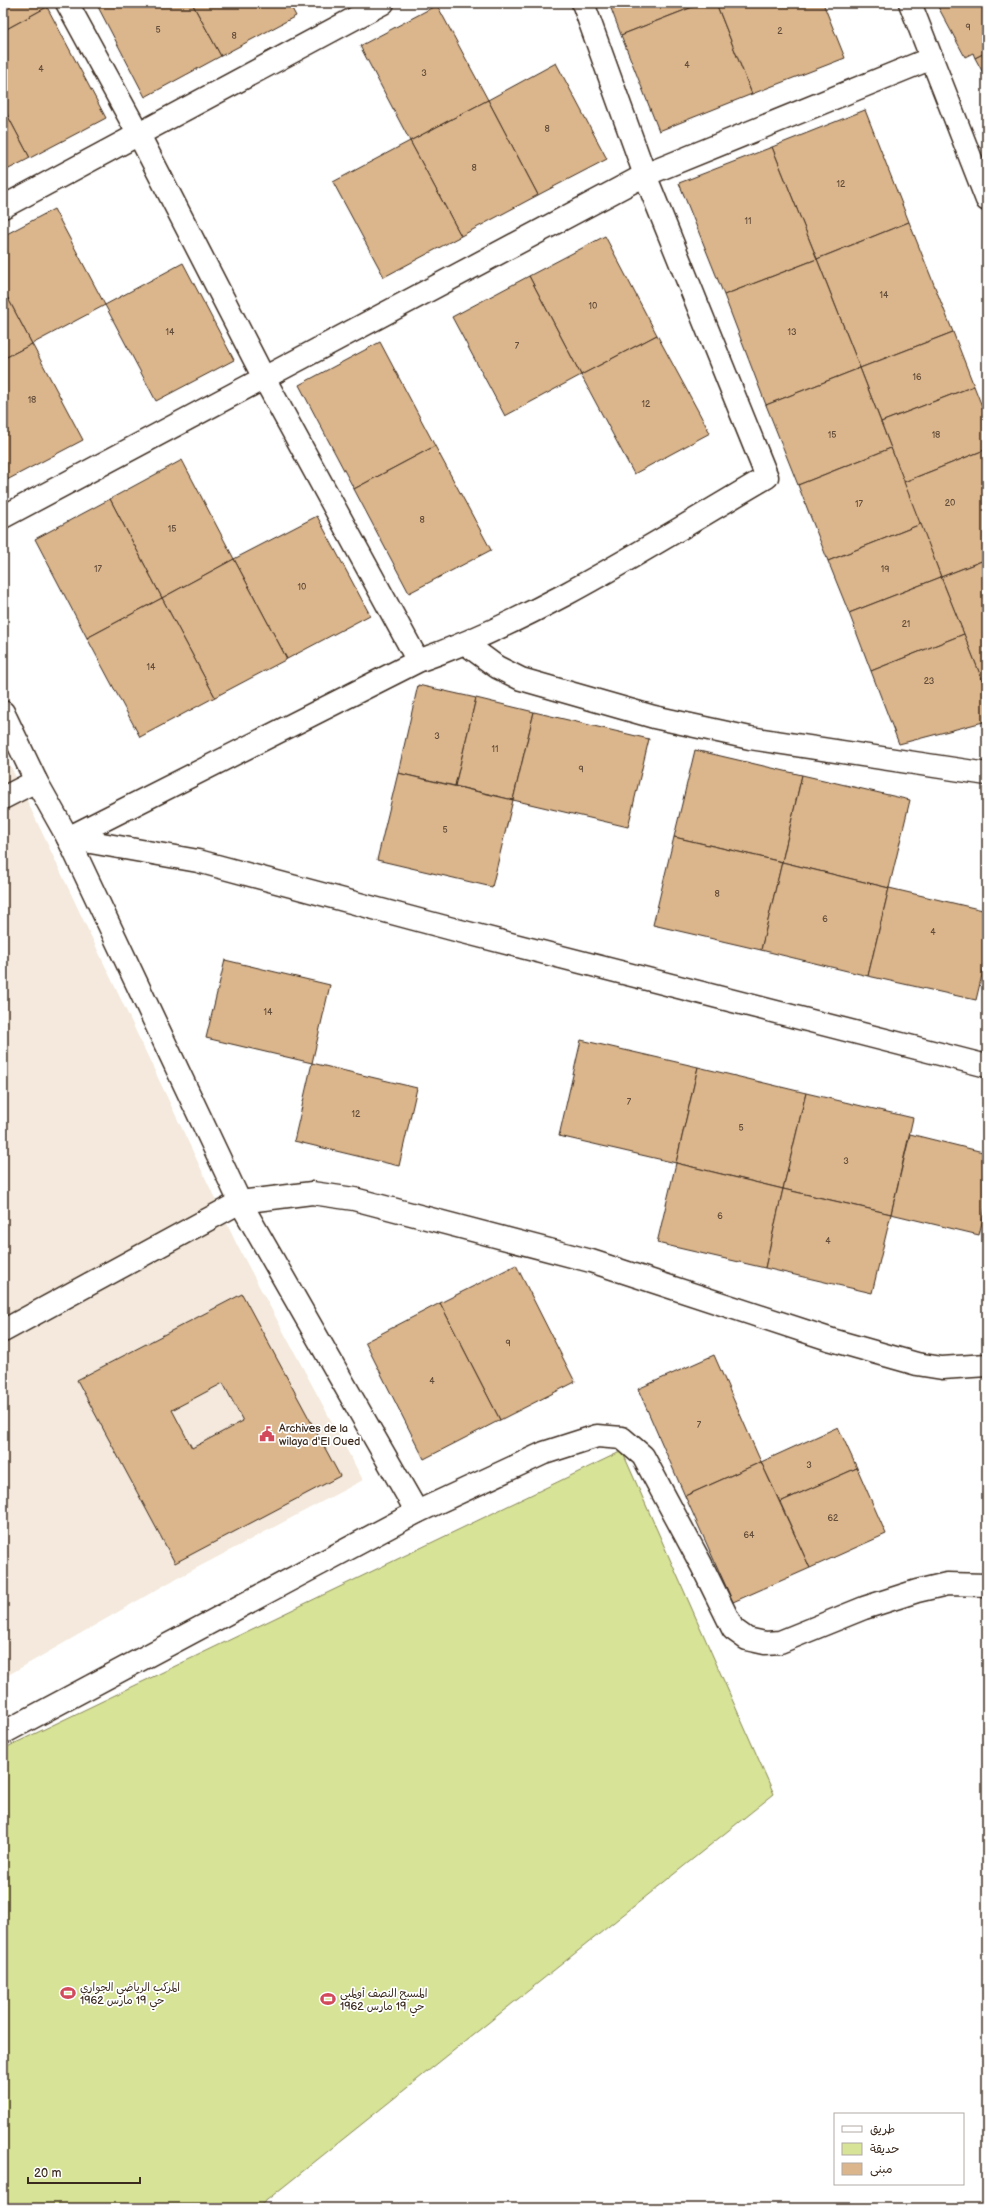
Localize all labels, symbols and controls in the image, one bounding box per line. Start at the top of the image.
house number: 9 [965,22,971,33]
house number: 5 [155,25,161,36]
house number: 2 [777,26,783,37]
house number: 8 [231,31,237,42]
house number: 4 [684,60,690,71]
house number: 4 [38,64,44,75]
house number: 3 [421,68,427,79]
house number: 8 [544,124,550,135]
house number: 8 [471,163,477,174]
house number: 12 [837,179,846,190]
house number: 11 [745,216,751,227]
house number: 14 [880,290,889,301]
house number: 10 [589,301,597,312]
house number: 14 [166,327,175,338]
house number: 13 [787,327,797,338]
house number: 7 [515,341,520,352]
house number: 16 [913,372,922,383]
house number: 18 [28,395,36,406]
house number: 12 [642,399,651,410]
house number: 15 [828,430,836,441]
house number: 18 [932,430,940,441]
house number: 20 [945,498,955,509]
house number: 17 [855,499,864,510]
house number: 8 [419,515,425,526]
house number: 15 [168,524,176,535]
house number: 17 [94,564,103,575]
house number: 19 [881,564,889,575]
house number: 10 [298,582,306,593]
house number: 21 [902,619,910,630]
house number: 14 [147,662,156,673]
house number: 23 [924,676,935,687]
house number: 3 [434,731,440,742]
house number: 11 [492,744,498,755]
house number: 9 [578,764,584,775]
house number: 5 [442,825,448,836]
house number: 8 [714,889,720,900]
house number: 6 [822,914,828,925]
house number: 4 [930,927,936,938]
house number: 14 [264,1007,273,1018]
house number: 7 [627,1097,632,1108]
house number: 12 [352,1109,361,1120]
house number: 5 [738,1123,744,1134]
house number: 3 [843,1156,849,1167]
house number: 6 [717,1211,723,1222]
house number: 4 [825,1236,831,1247]
house number: 9 [505,1338,511,1349]
house number: 4 [429,1376,435,1387]
house number: 7 [697,1420,702,1431]
place label: Archives de la wilaya d'El Oued [279,1422,360,1448]
public building icon: Archives de la wilaya d'El Oued [258,1425,276,1443]
house number: 3 [806,1460,812,1471]
house number: 62 [828,1513,839,1524]
house number: 64 [744,1530,755,1541]
place label: المركب الرياضي الجواري حي 19 مارس 1962 [80,1981,180,2011]
sports icon: المركب الرياضي الجواري حي 19 مارس 1962 [59,1984,77,2002]
place label: المسبح النصف أولمبي حي 19 مارس 1962 [340,1987,428,2017]
sports icon: المسبح النصف أولمبي حي 19 مارس 1962 [319,1990,337,2008]
legend [834,2113,964,2185]
text: طريق [870,2122,895,2137]
text: حديقة [870,2142,899,2157]
scale bar [28,2159,140,2185]
text: مبنى [870,2162,893,2177]
text: 20 m [34,2166,61,2181]

